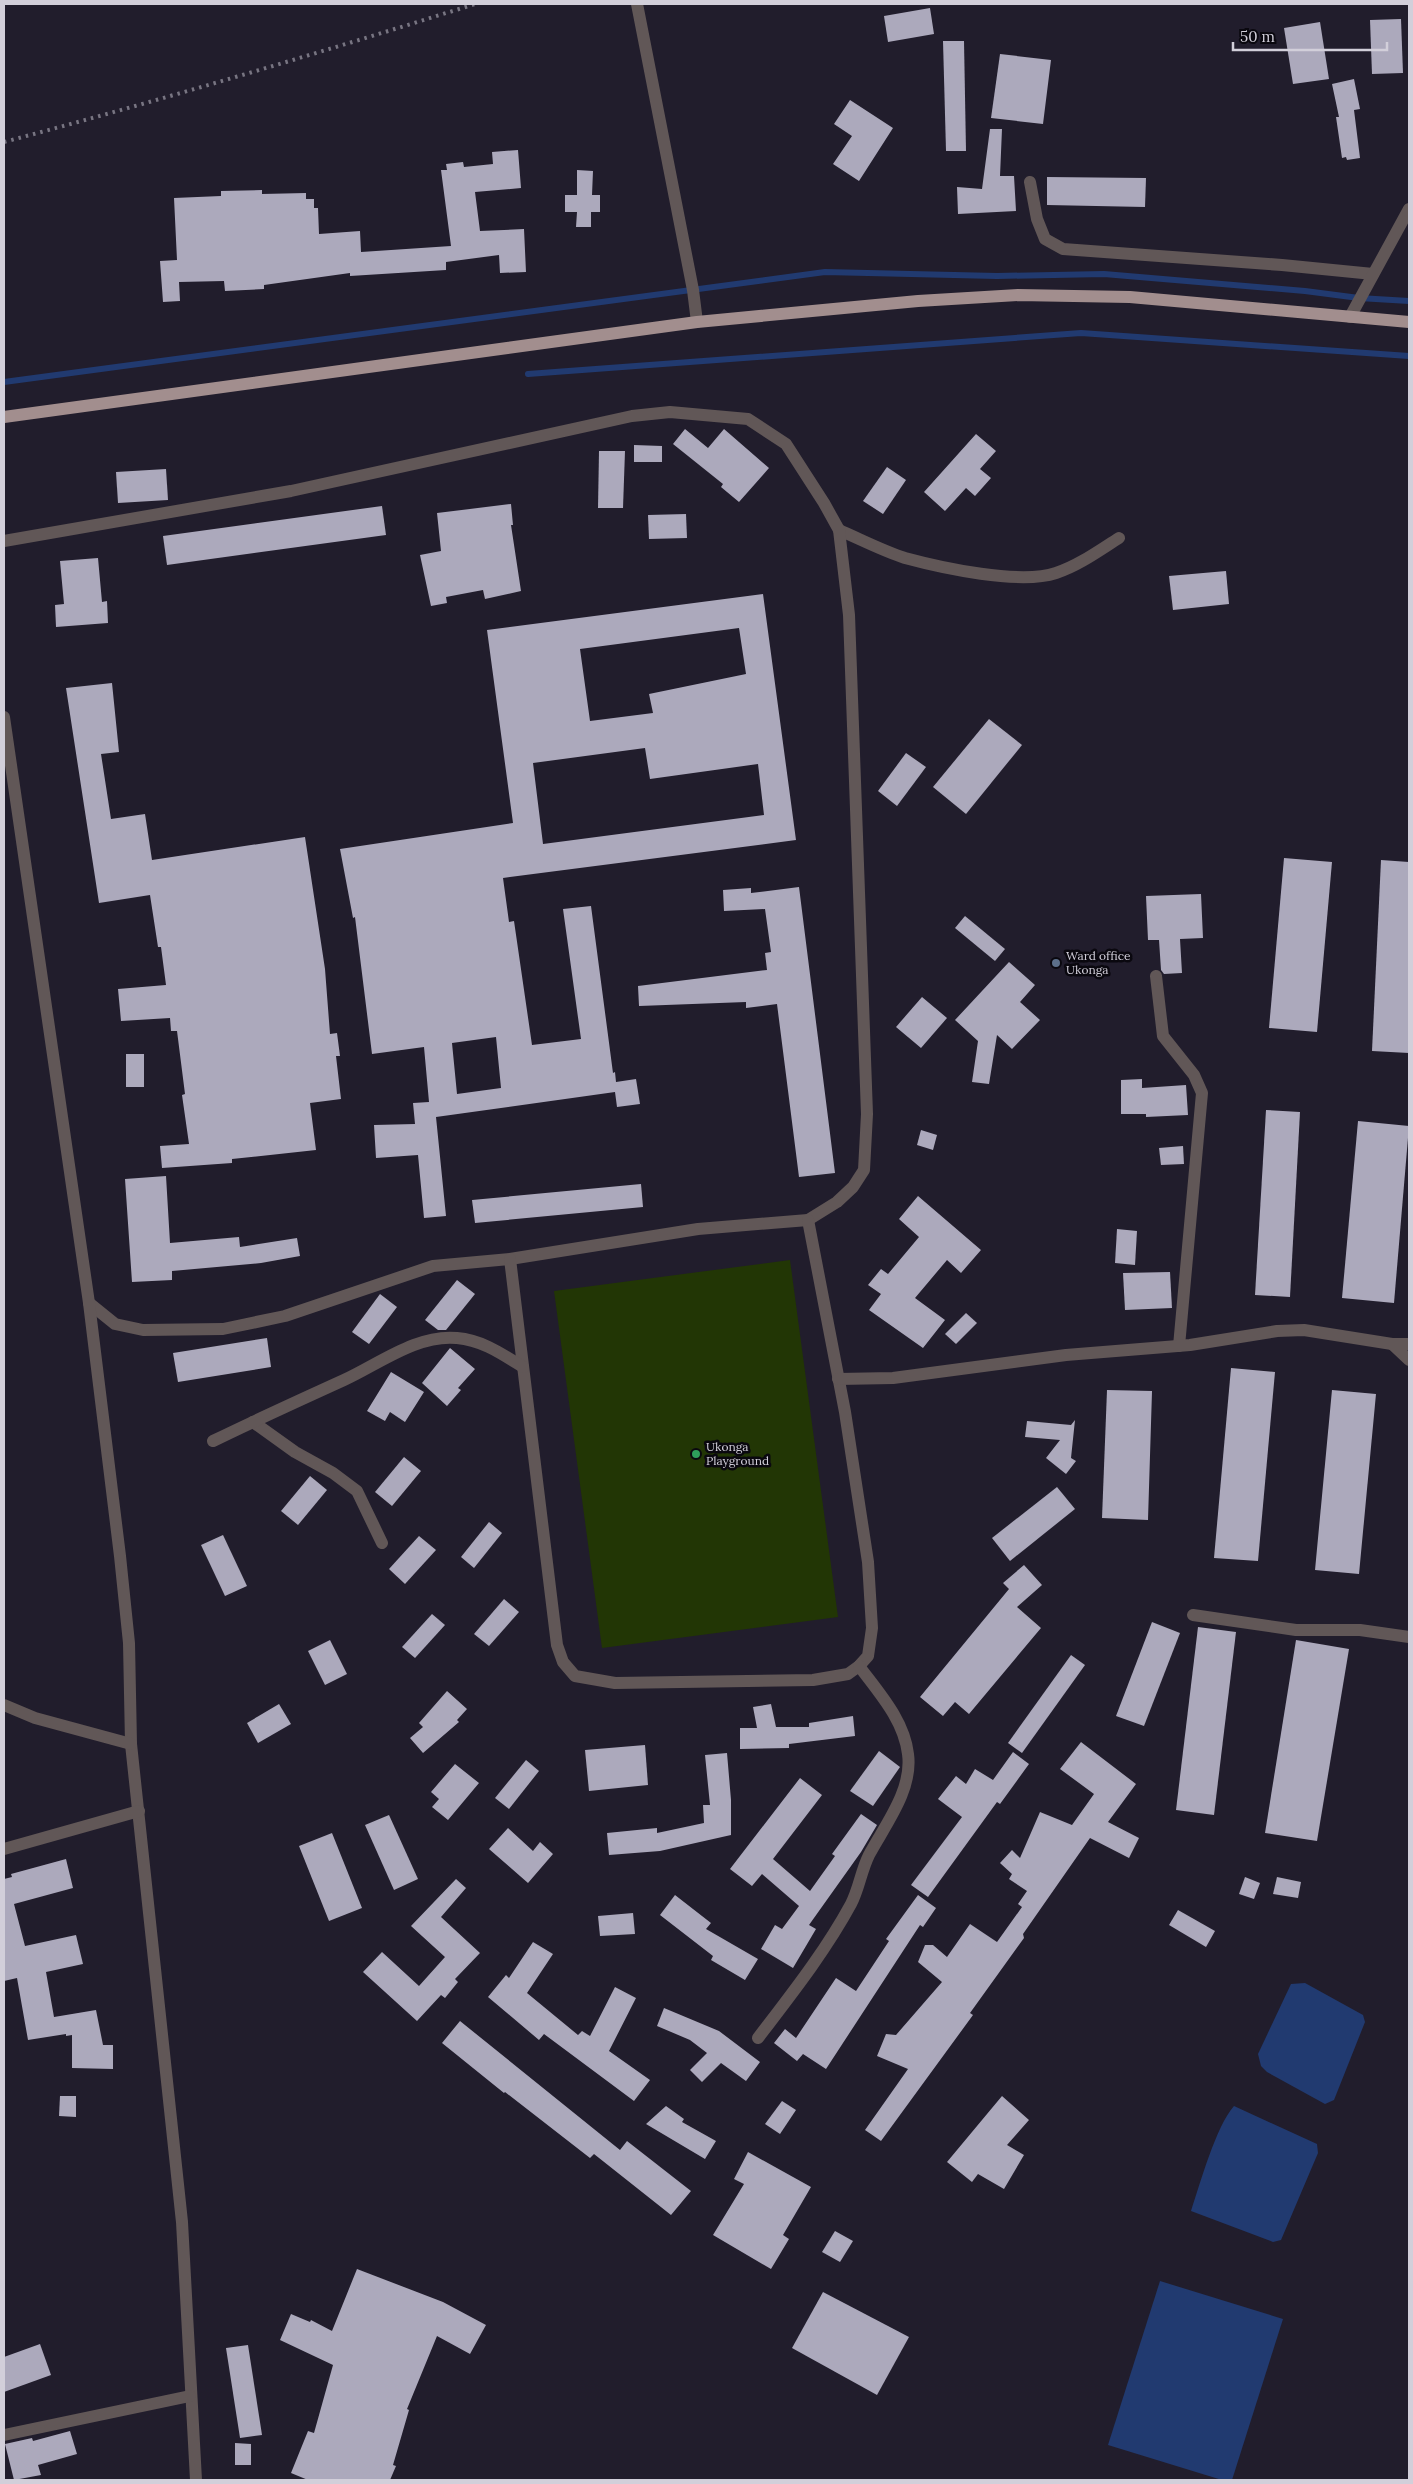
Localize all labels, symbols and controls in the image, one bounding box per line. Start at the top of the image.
scale bar [1233,20,1387,52]
text: 50 m [1240,27,1275,46]
place label: Ward office Ukonga [1066,948,1131,977]
marker: Ward office Ukonga [1050,957,1062,969]
place label: Ukonga Playground [706,1439,769,1468]
marker: Ukonga Playground [690,1448,702,1460]

